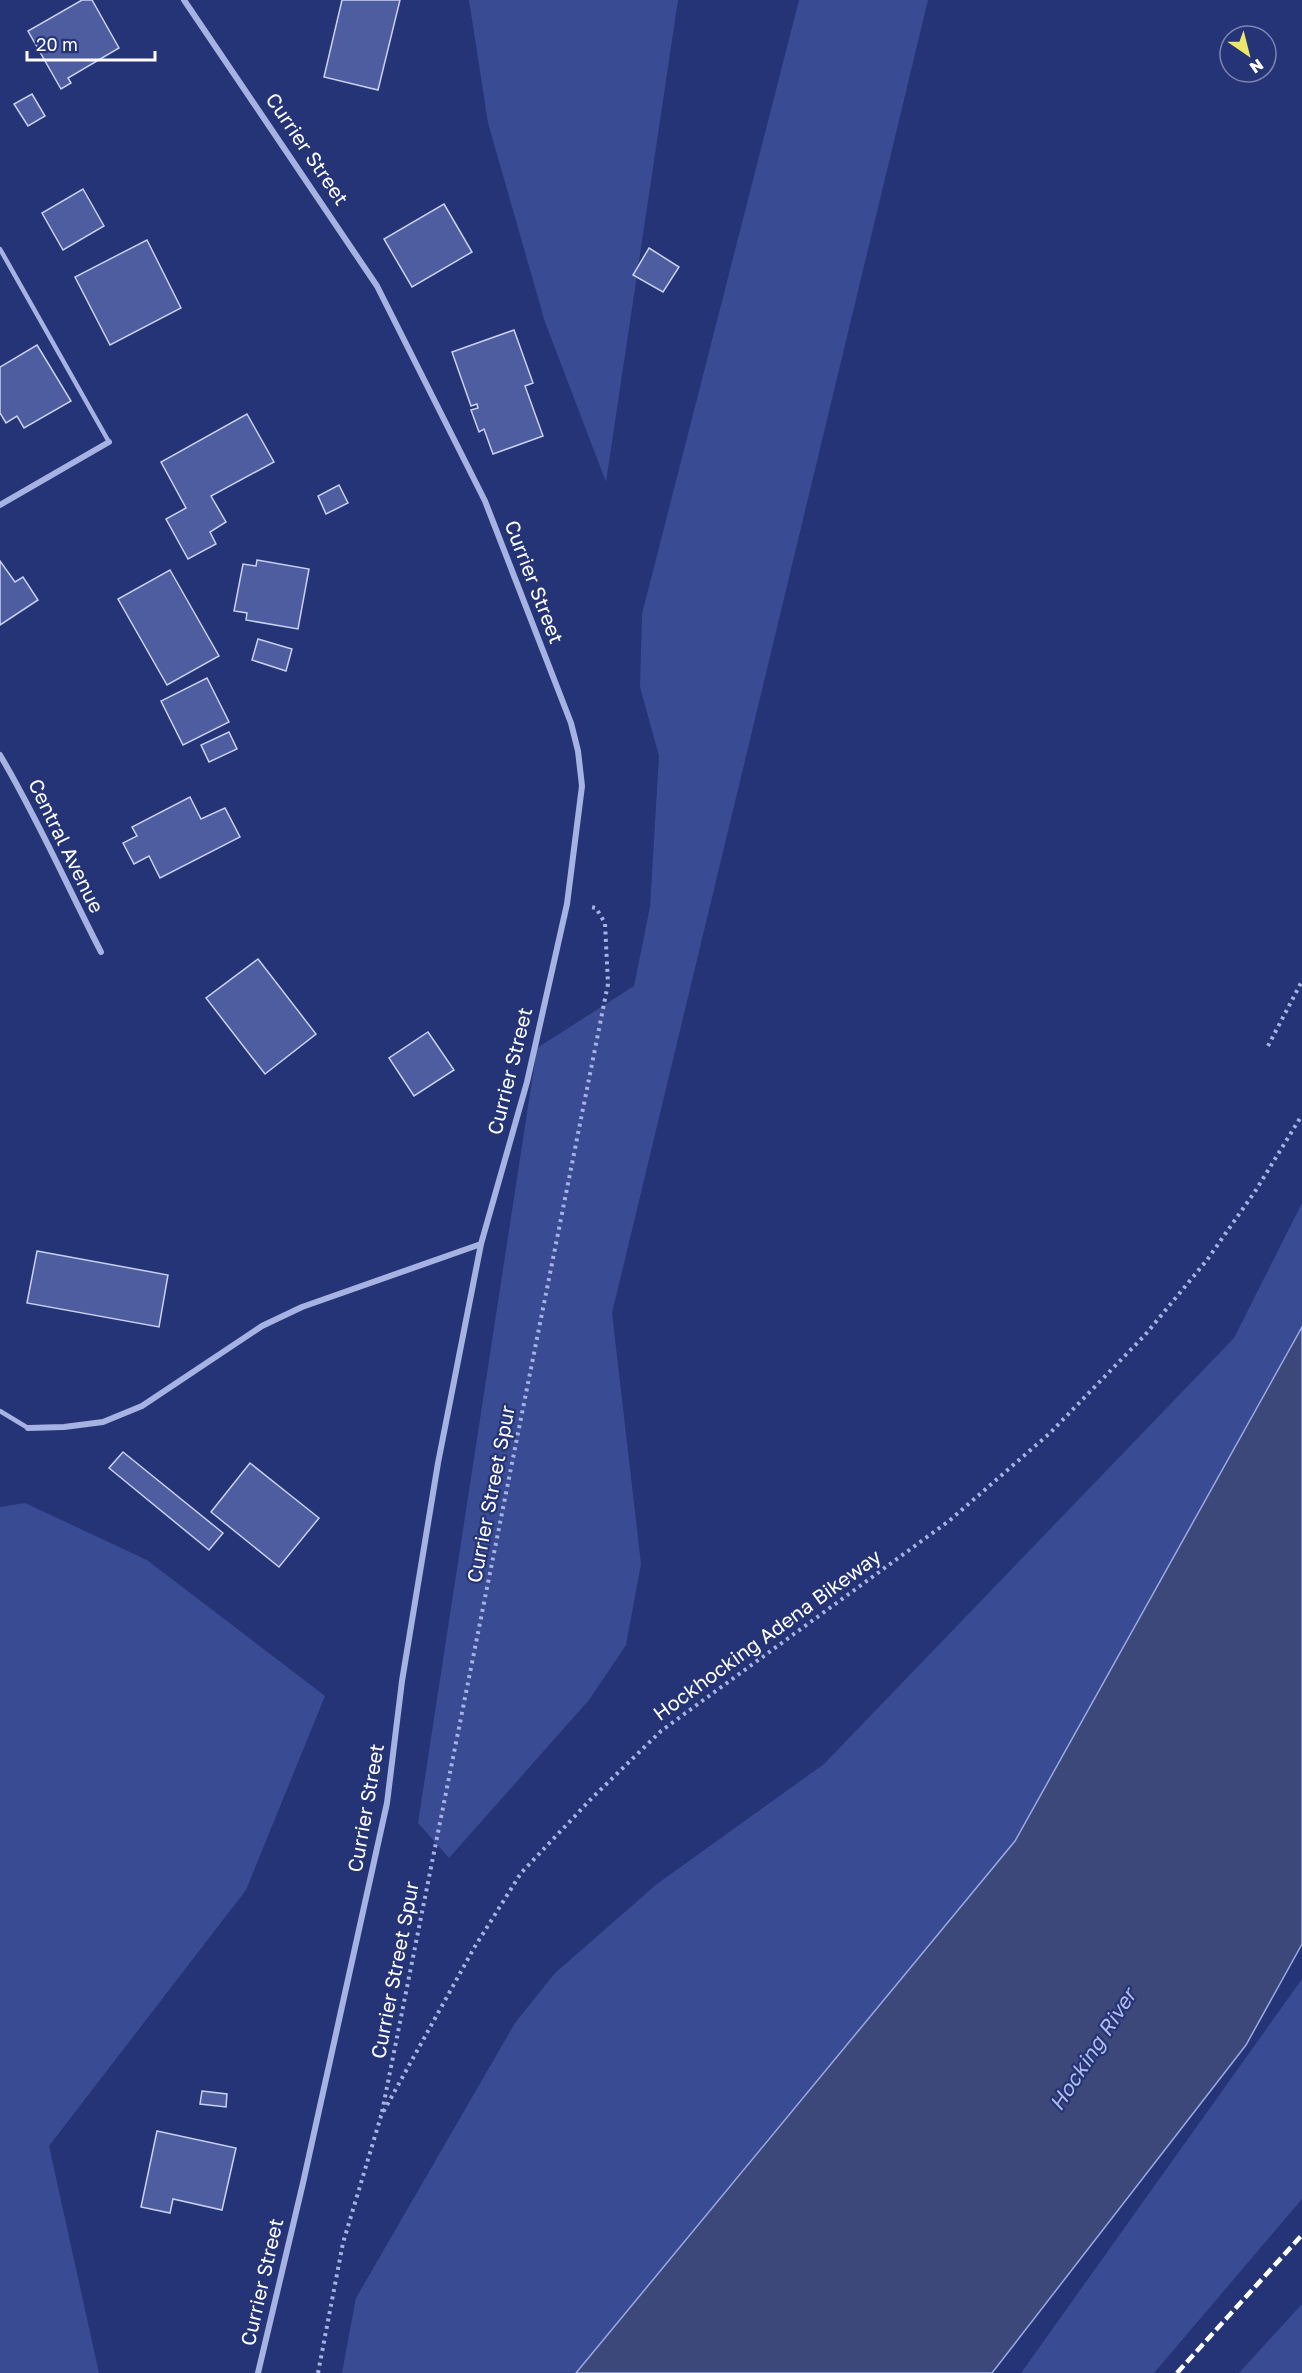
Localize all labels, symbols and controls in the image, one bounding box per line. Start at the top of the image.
scale bar [27,24,154,62]
north arrow [1218,24,1278,84]
text: 20 m [36,33,78,55]
text: N [1246,55,1267,78]
street label: Currier Street [261,88,354,209]
street label: Currier Street [500,517,569,647]
street label: Central Avenue [24,775,110,917]
street label: Currier Street [482,1005,536,1137]
street label: Currier Street Spur [461,1403,519,1585]
street label: Hockhocking Adena Bikeway [648,1544,885,1725]
street label: Currier Street [342,1742,388,1874]
street label: Currier Street Spur [365,1879,423,2061]
water label: Hocking River [1043,1981,1143,2115]
street label: Currier Street [235,2216,287,2348]

